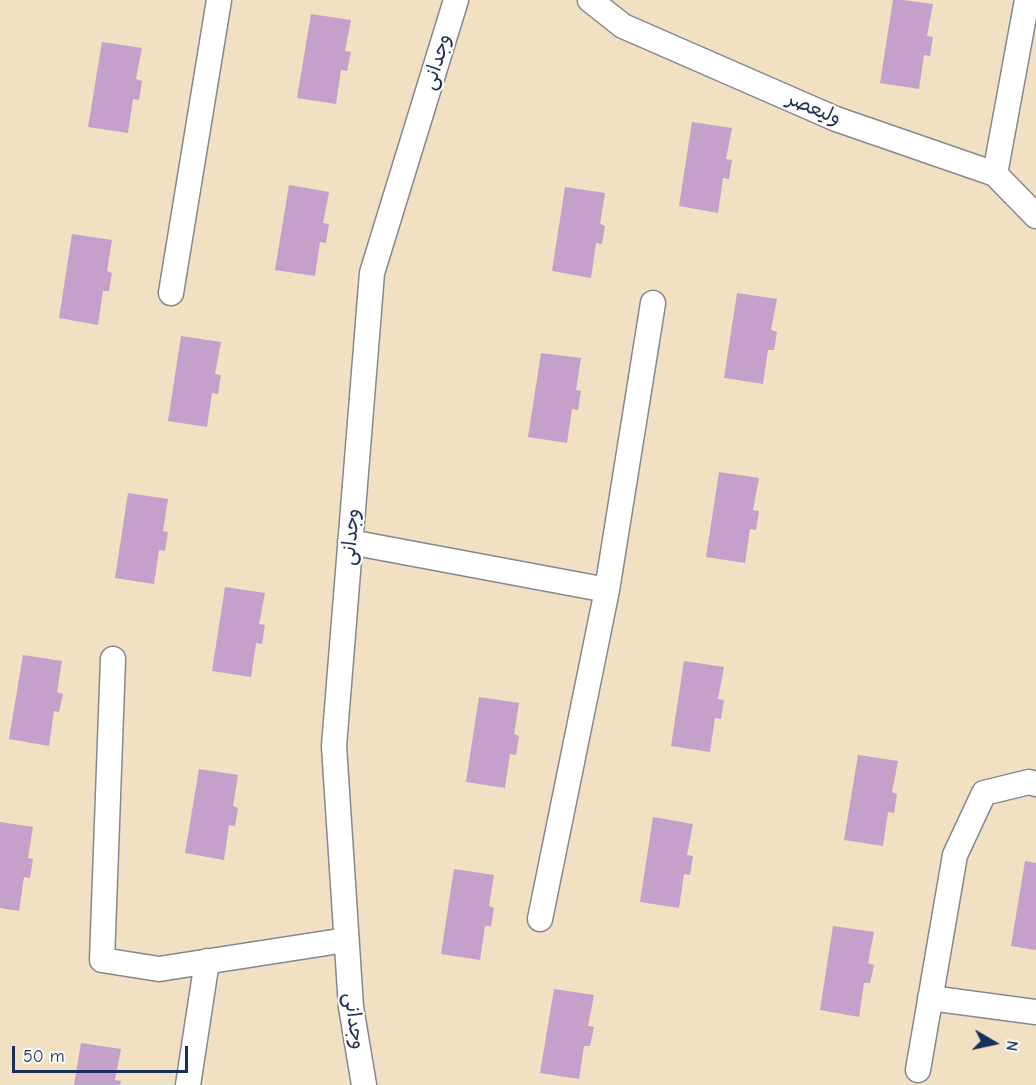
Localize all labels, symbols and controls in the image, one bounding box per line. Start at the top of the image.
street label: وجدانی [417,31,457,93]
street label: ولیعصر [783,87,845,131]
street label: وجدانی [337,507,365,567]
street label: وجدانی [338,991,370,1051]
north arrow [964,1013,1024,1073]
scale bar [15,1034,190,1072]
text: N [1002,1039,1021,1052]
text: 50 m [23,1046,65,1067]

